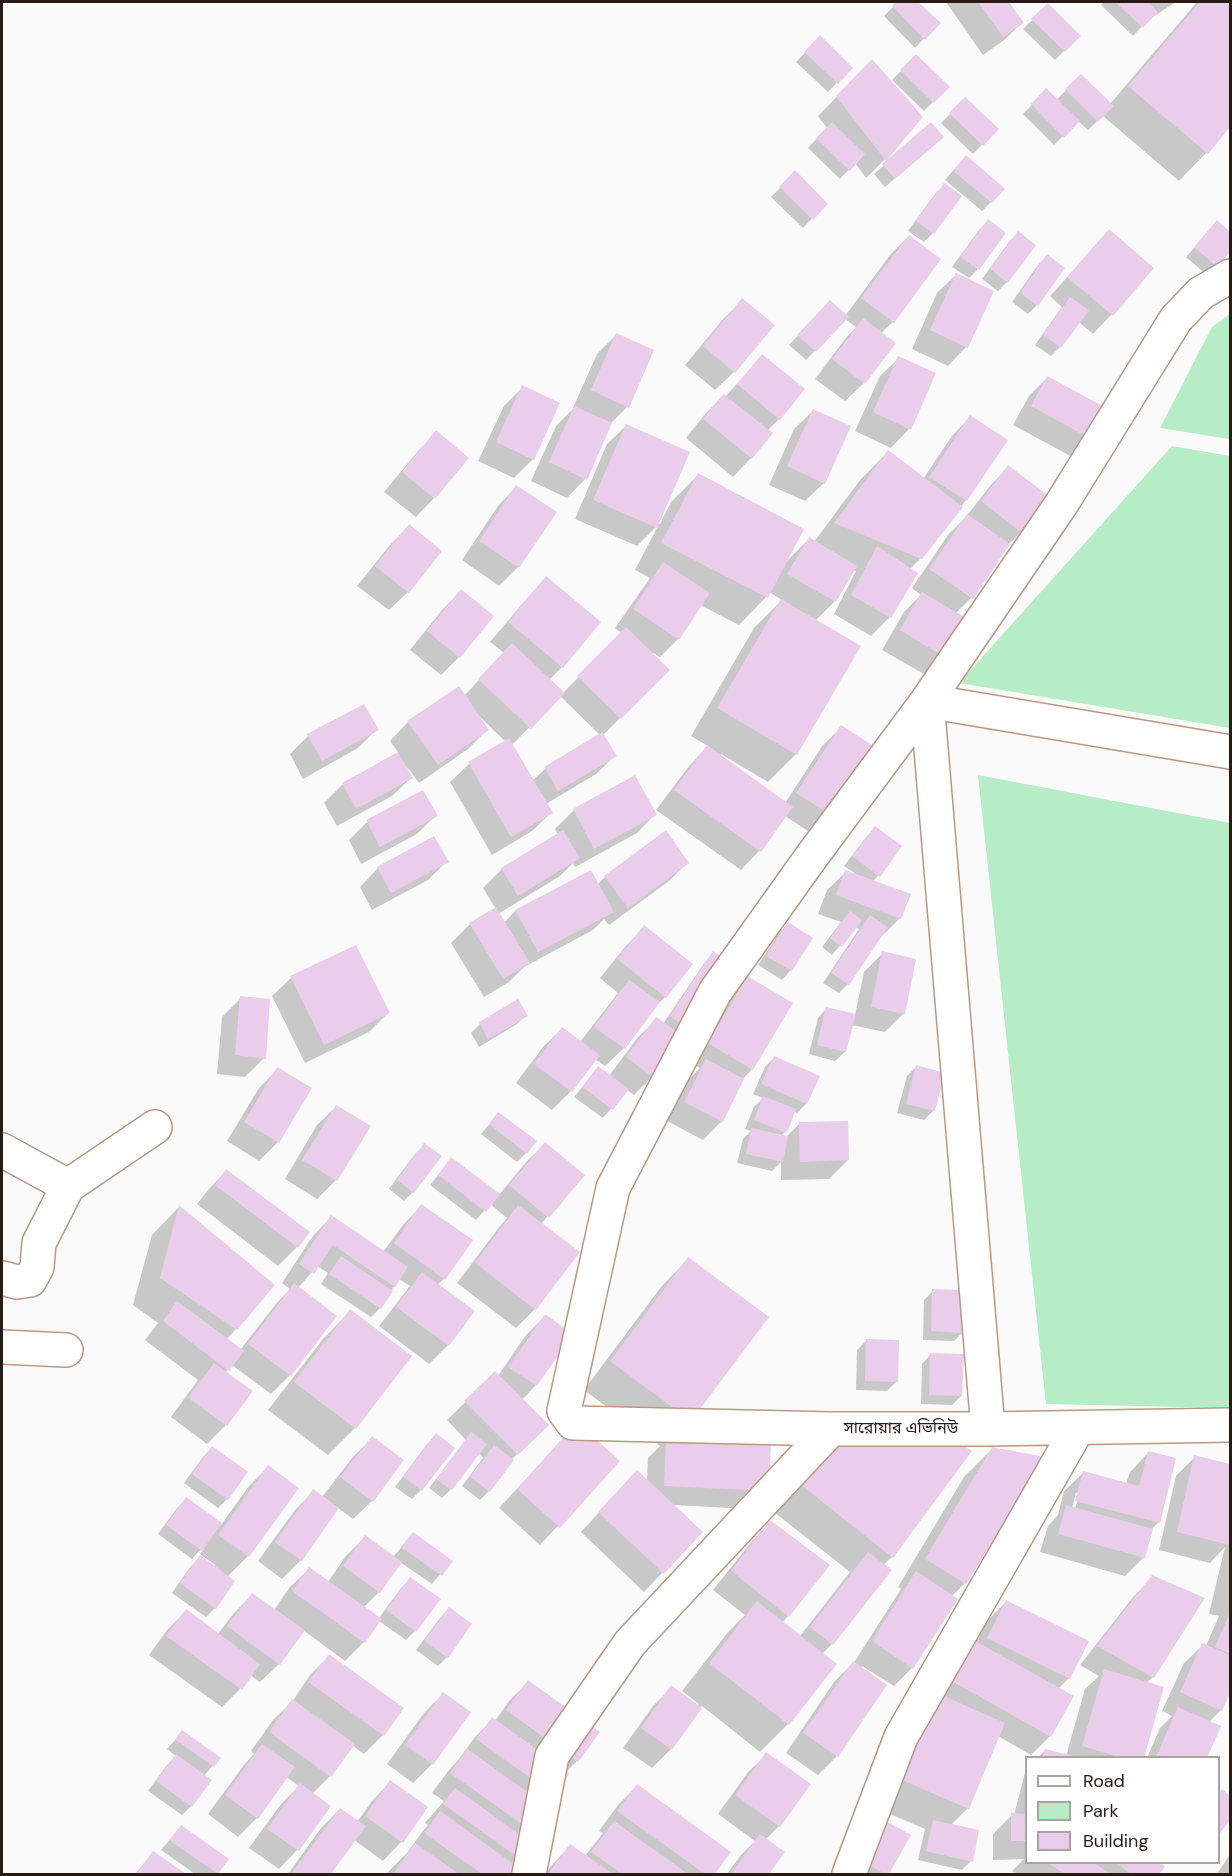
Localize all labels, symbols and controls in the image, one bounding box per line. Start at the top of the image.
street label: সারোয়ার এভিনিউ [844,1419,958,1439]
legend [1025,1756,1220,1864]
text: Road [1083,1769,1125,1793]
text: Park [1083,1799,1119,1823]
text: Building [1083,1829,1148,1853]

